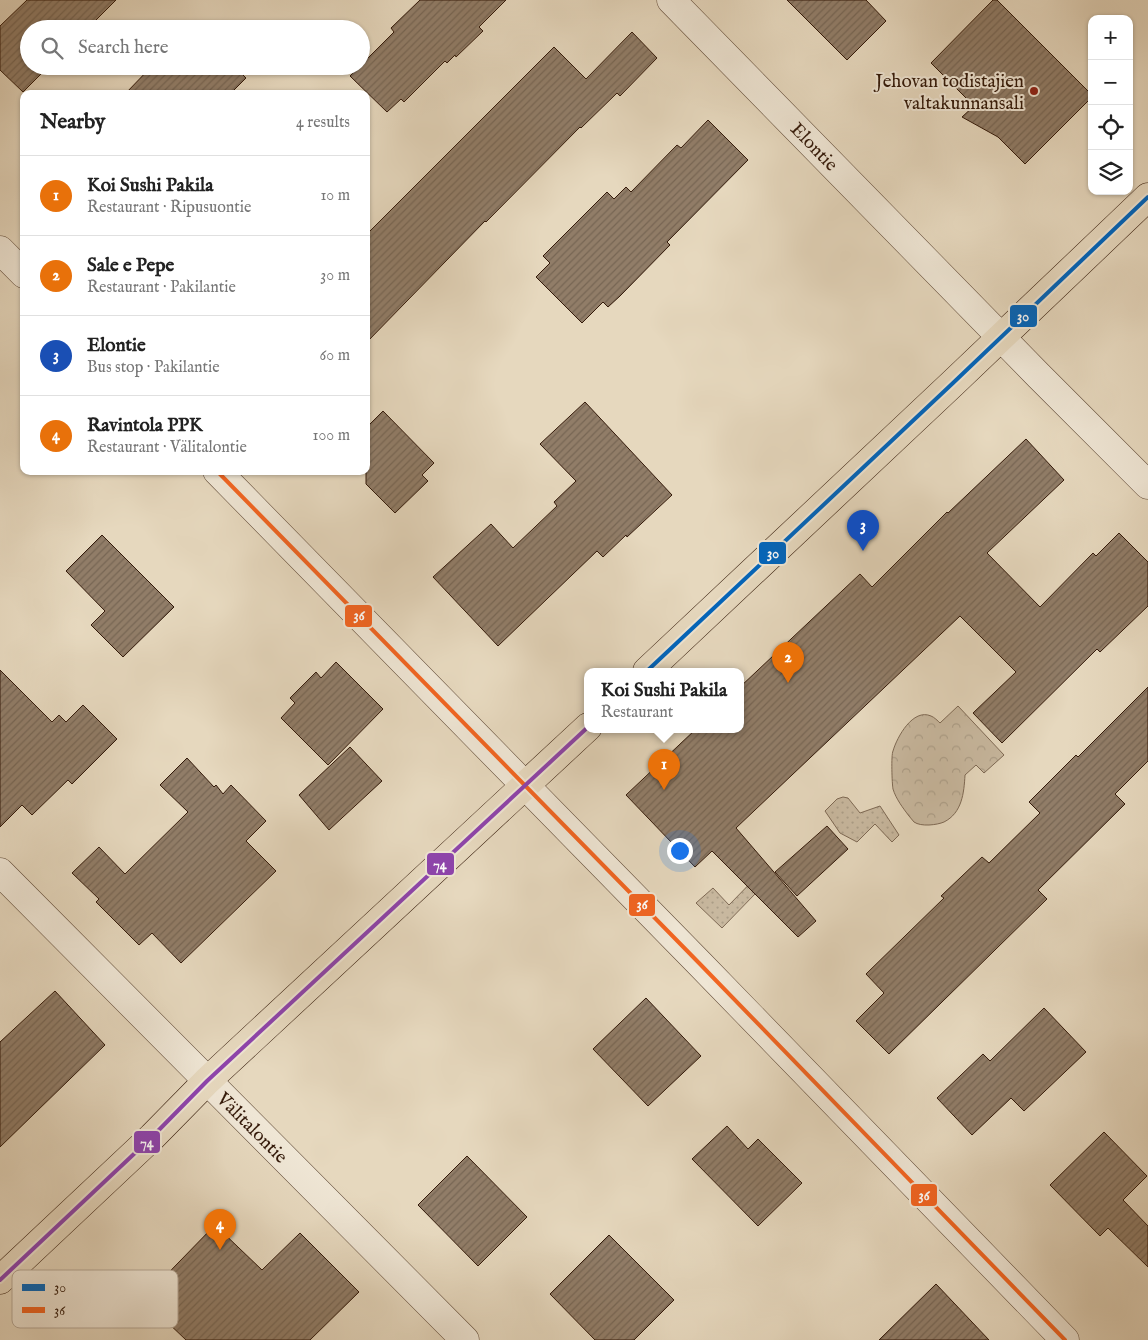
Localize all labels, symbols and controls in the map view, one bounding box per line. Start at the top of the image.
map controls [1088,15,1133,195]
button: + [1088,15,1133,60]
search box [20,20,370,75]
icon: search [38,34,66,62]
text: Search here [78,36,169,60]
button: − [1088,60,1133,105]
place label: Jehovan todistajien valtakunnansali [873,70,1024,116]
marker: Jehovan todistajien valtakunnansali [1028,85,1040,97]
button: locate [1088,105,1133,150]
text: Nearby [40,109,105,136]
text: 4 results [296,113,350,133]
street label: Elontie [785,118,843,177]
button: layers [1088,150,1133,195]
text: Koi Sushi Pakila [87,174,213,198]
text: 1 [53,186,59,206]
text: 10 m [320,186,350,206]
text: Restaurant · Ripusuontie [87,198,251,218]
text: Sale e Pepe [87,254,174,278]
text: 2 [52,266,60,286]
text: 30 m [320,266,350,286]
text: Restaurant · Pakilantie [87,278,236,298]
line badge: 30 [1009,304,1038,328]
text: 30 [1017,308,1029,326]
text: Elontie [87,334,146,358]
text: 3 [53,346,59,366]
text: 60 m [320,346,350,366]
text: Bus stop · Pakilantie [87,358,220,378]
text: Ravintola PPK [87,414,203,438]
text: 4 [52,426,60,446]
text: 100 m [313,426,350,446]
text: Restaurant · Välitalontie [87,438,247,458]
pin: 3 [847,510,879,551]
line badge: 30 [758,541,787,565]
text: 30 [767,545,779,563]
line badge: 36 [344,604,373,628]
text: 36 [353,607,366,625]
pin: 2 [772,642,804,683]
popup [584,668,744,733]
text: Koi Sushi Pakila [601,679,727,703]
text: Restaurant [601,703,673,723]
pin: 1 [648,749,680,790]
your location [667,838,693,864]
line badge: 74 [426,852,455,876]
text: 74 [433,856,448,874]
line badge: 36 [628,893,656,917]
text: 36 [636,896,649,914]
street label: Välitalontie [210,1087,293,1169]
line badge: 74 [133,1130,161,1154]
text: 74 [140,1134,155,1152]
line badge: 36 [910,1183,938,1207]
text: 36 [918,1187,931,1205]
pin: 4 [204,1209,236,1250]
legend [12,1270,178,1328]
text: 30 [54,1279,66,1297]
text: 36 [54,1302,66,1320]

